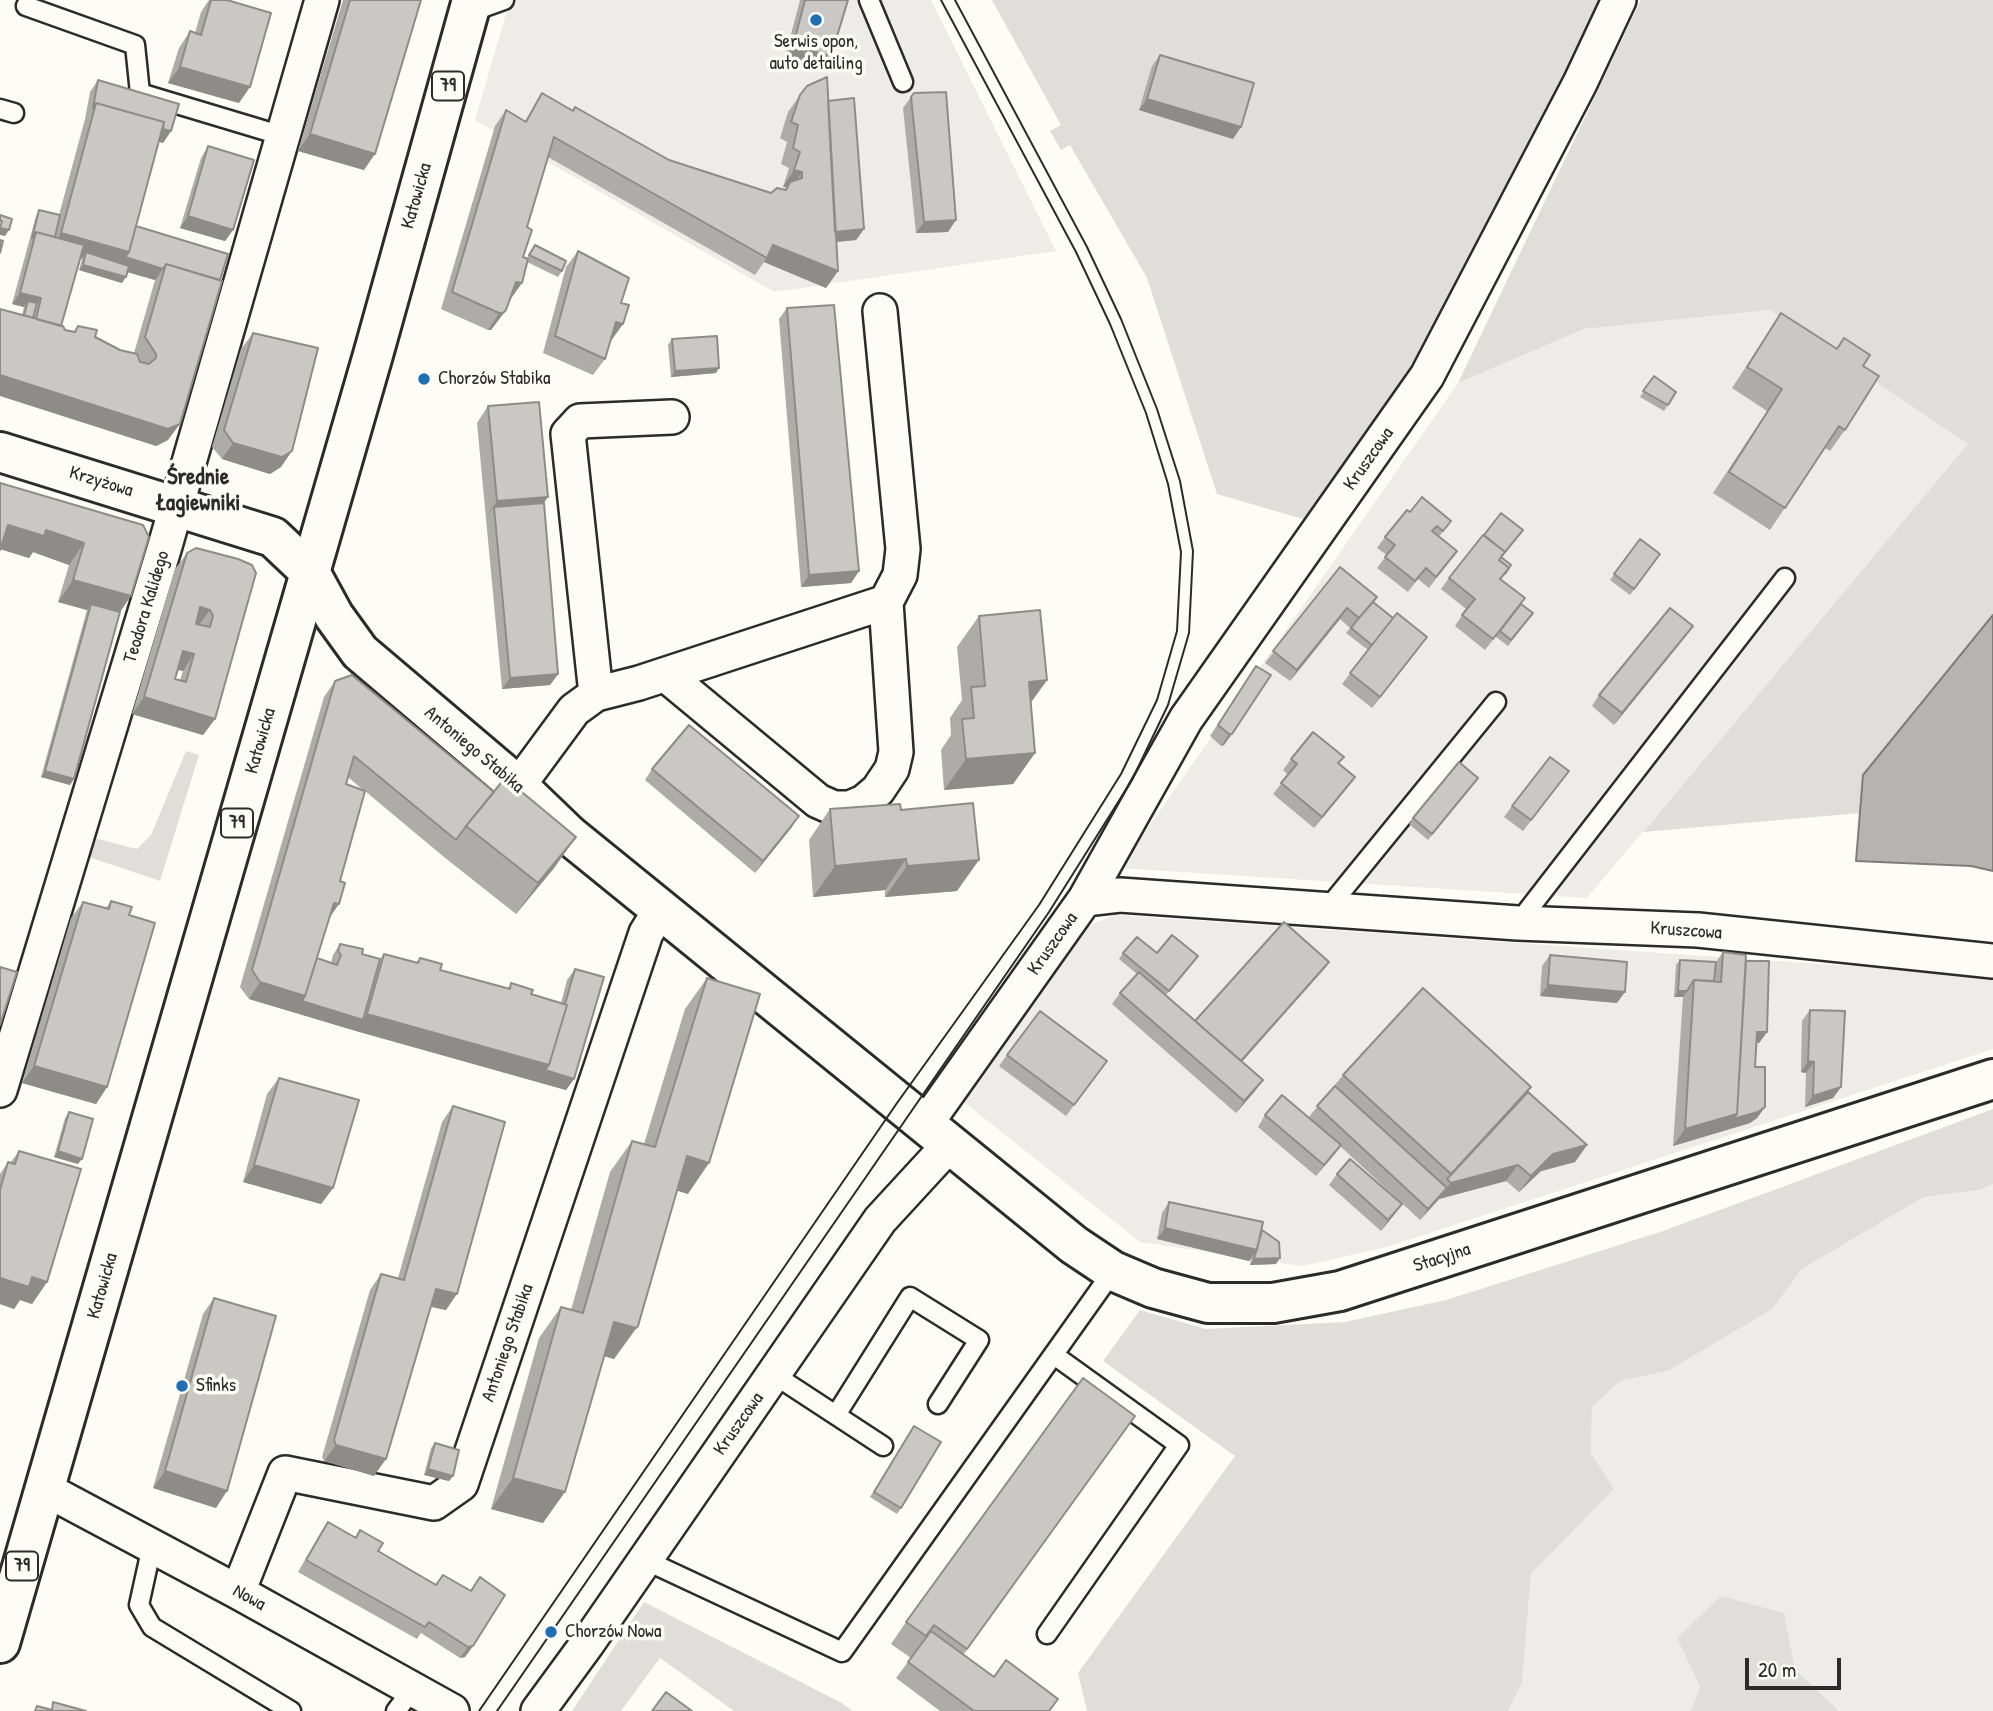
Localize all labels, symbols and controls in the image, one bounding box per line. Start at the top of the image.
marker: Serwis opon, auto detailing [808,12,824,28]
place label: Serwis opon, auto detailing [769,31,863,75]
road number: 79 [432,72,464,100]
street label: Katowicka [397,160,437,232]
place label: Chorzów Stabika [438,368,550,390]
marker: Chorzów Stabika [416,371,432,387]
street label: Kruszcowa [1339,423,1399,495]
street label: Krzyżowa [66,462,136,502]
district label: Średnie Łagiewniki [156,464,240,518]
street label: Teodora Kalidego [119,548,175,666]
street label: Antoniego Stabika [420,702,528,798]
street label: Katowicka [241,705,281,777]
road number: 79 [221,808,253,838]
street label: Kruszcowa [1023,908,1083,980]
street label: Kruszcowa [1650,917,1722,945]
street label: Stacyjna [1411,1238,1473,1278]
street label: Katowicka [83,1250,123,1322]
street label: Antoniego Stabika [477,1281,539,1405]
place label: Sfinks [196,1375,236,1397]
marker: Sfinks [174,1378,190,1394]
street label: Kruszcowa [709,1388,769,1460]
road number: 79 [6,1552,38,1581]
street label: Nowa [229,1580,269,1616]
place label: Chorzów Nowa [565,1621,661,1643]
marker: Chorzów Nowa [543,1624,559,1640]
scale bar [1748,1644,1844,1688]
text: 20 m [1758,1655,1796,1684]

